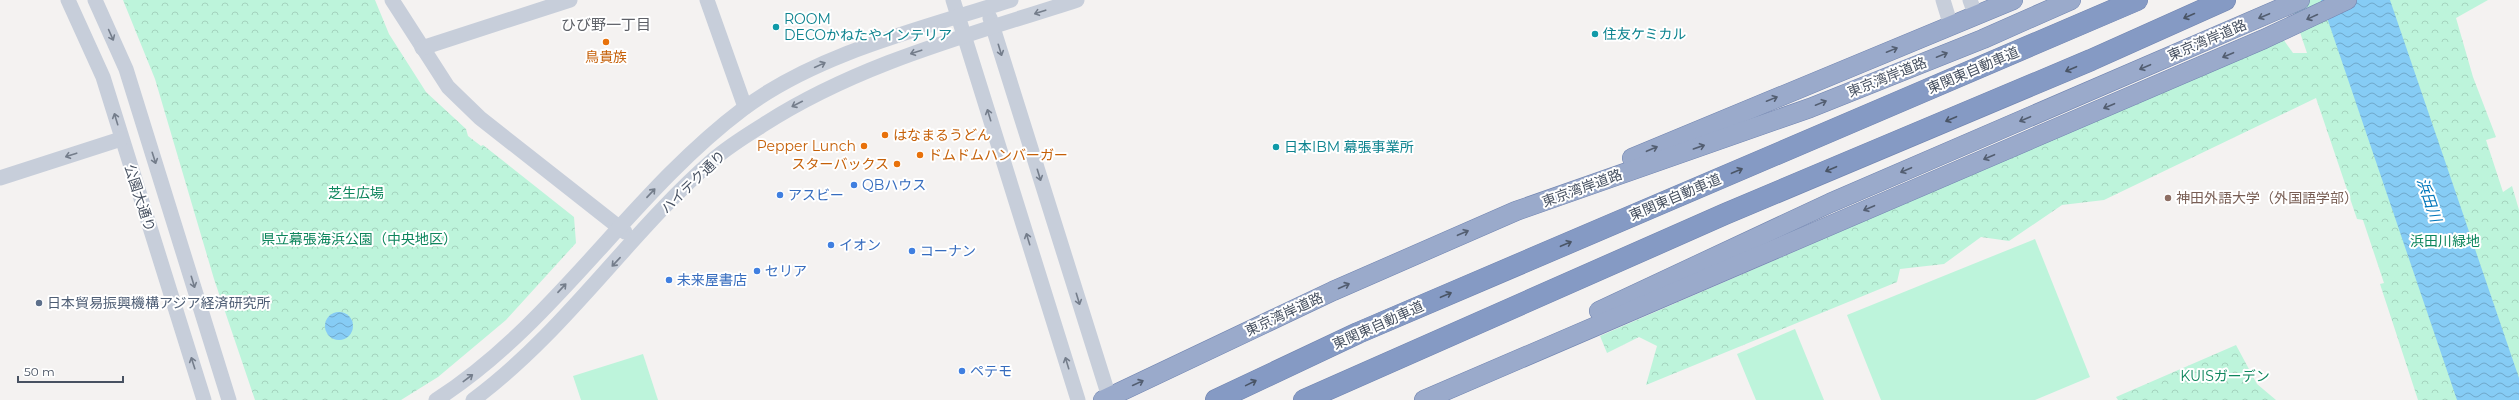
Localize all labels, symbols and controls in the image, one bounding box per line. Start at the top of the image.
one-way arrow [1033,9,1046,16]
place label: ROOM DECOかねたやインテリア [784,10,952,44]
one-way arrow [2184,13,2196,20]
one-way arrow [2258,13,2270,20]
one-way arrow [2306,14,2318,21]
district label: ひび野一丁目 [561,15,651,34]
street label: 東京湾岸道路 [2165,15,2249,65]
marker: ROOM DECOかねたやインテリア [771,22,781,32]
place label: 住友ケミカル [1603,25,1687,43]
one-way arrow [108,29,115,41]
marker: 住友ケミカル [1590,29,1600,39]
marker: 鳥貴族 [601,37,611,47]
street label: 東関東自動車道 [1924,43,2022,97]
one-way arrow [997,44,1004,57]
one-way arrow [1886,46,1898,53]
place label: 鳥貴族 [585,48,627,66]
one-way arrow [910,49,923,56]
one-way arrow [1935,51,1947,58]
one-way arrow [2223,52,2235,59]
street label: 東京湾岸道路 [1845,53,1929,101]
one-way arrow [814,61,826,68]
one-way arrow [2139,64,2151,72]
one-way arrow [2065,65,2077,73]
one-way arrow [1766,95,1778,103]
one-way arrow [1815,99,1827,107]
one-way arrow [791,101,803,108]
one-way arrow [2103,103,2115,110]
one-way arrow [985,108,992,121]
one-way arrow [112,112,119,125]
one-way arrow [2020,115,2032,123]
one-way arrow [1945,116,1957,123]
place label: はなまるうどん [893,126,991,144]
marker: はなまるうどん [880,130,890,140]
place label: Pepper Lunch [757,137,856,155]
place label: 日本IBM 幕張事業所 [1284,138,1414,156]
marker: Pepper Lunch [859,141,869,151]
marker: 日本IBM 幕張事業所 [1271,142,1281,152]
one-way arrow [1692,142,1704,150]
one-way arrow [1646,145,1658,152]
place label: ドムドムハンバーガー [928,146,1068,164]
street label: ハイテク通り [657,147,729,217]
marker: ドムドムハンバーガー [915,150,925,160]
one-way arrow [151,151,158,164]
one-way arrow [65,152,78,159]
one-way arrow [1983,154,1995,161]
place label: スターバックス [792,155,889,173]
marker: スターバックス [892,159,902,169]
street label: 公園大通り [121,162,159,234]
street label: 東京湾岸道路 [1539,165,1625,211]
one-way arrow [1825,166,1837,174]
one-way arrow [1730,167,1742,174]
one-way arrow [1900,167,1912,174]
one-way arrow [1036,168,1043,181]
street label: 東関東自動車道 [1626,170,1724,224]
water label: 浜田川 [2413,175,2446,226]
place label: QBハウス [862,176,926,194]
marker: QBハウス [849,180,859,190]
park label: 芝生広場 [328,184,384,202]
place label: アスビー [788,186,844,204]
one-way arrow [646,188,656,198]
place label: 神田外語大学（外国語学部） [2176,189,2358,207]
marker: アスビー [775,190,785,200]
marker: 神田外語大学（外国語学部） [2163,193,2173,203]
one-way arrow [1864,205,1876,212]
one-way arrow [1457,229,1469,237]
park label: 県立幕張海浜公園（中央地区） [261,230,457,248]
one-way arrow [1024,232,1031,245]
park label: 浜田川緑地 [2410,232,2480,250]
place label: イオン [839,236,881,254]
marker: イオン [826,240,836,250]
one-way arrow [1559,240,1571,247]
place label: コーナン [920,242,976,260]
marker: コーナン [907,246,917,256]
one-way arrow [611,256,620,267]
place label: セリア [765,262,807,280]
marker: セリア [752,266,762,276]
place label: 未来屋書店 [677,271,747,289]
one-way arrow [190,275,197,288]
marker: 未来屋書店 [664,275,674,285]
one-way arrow [1338,282,1350,289]
one-way arrow [557,283,567,293]
street label: 東京湾岸道路 [1242,288,1326,340]
one-way arrow [1440,291,1452,298]
one-way arrow [1075,292,1082,305]
place label: 日本貿易振興機構アジア経済研究所 [47,294,270,312]
street label: 東関東自動車道 [1330,297,1426,353]
marker: 日本貿易振興機構アジア経済研究所 [34,298,44,308]
one-way arrow [189,357,196,370]
one-way arrow [1062,357,1070,369]
scale bar [18,358,123,384]
place label: ペテモ [970,362,1012,380]
text: 50 m [24,364,55,379]
marker: ペテモ [957,366,967,376]
park label: KUISガーデン [2180,367,2270,385]
one-way arrow [463,374,474,382]
one-way arrow [1132,379,1144,386]
one-way arrow [1245,379,1257,386]

